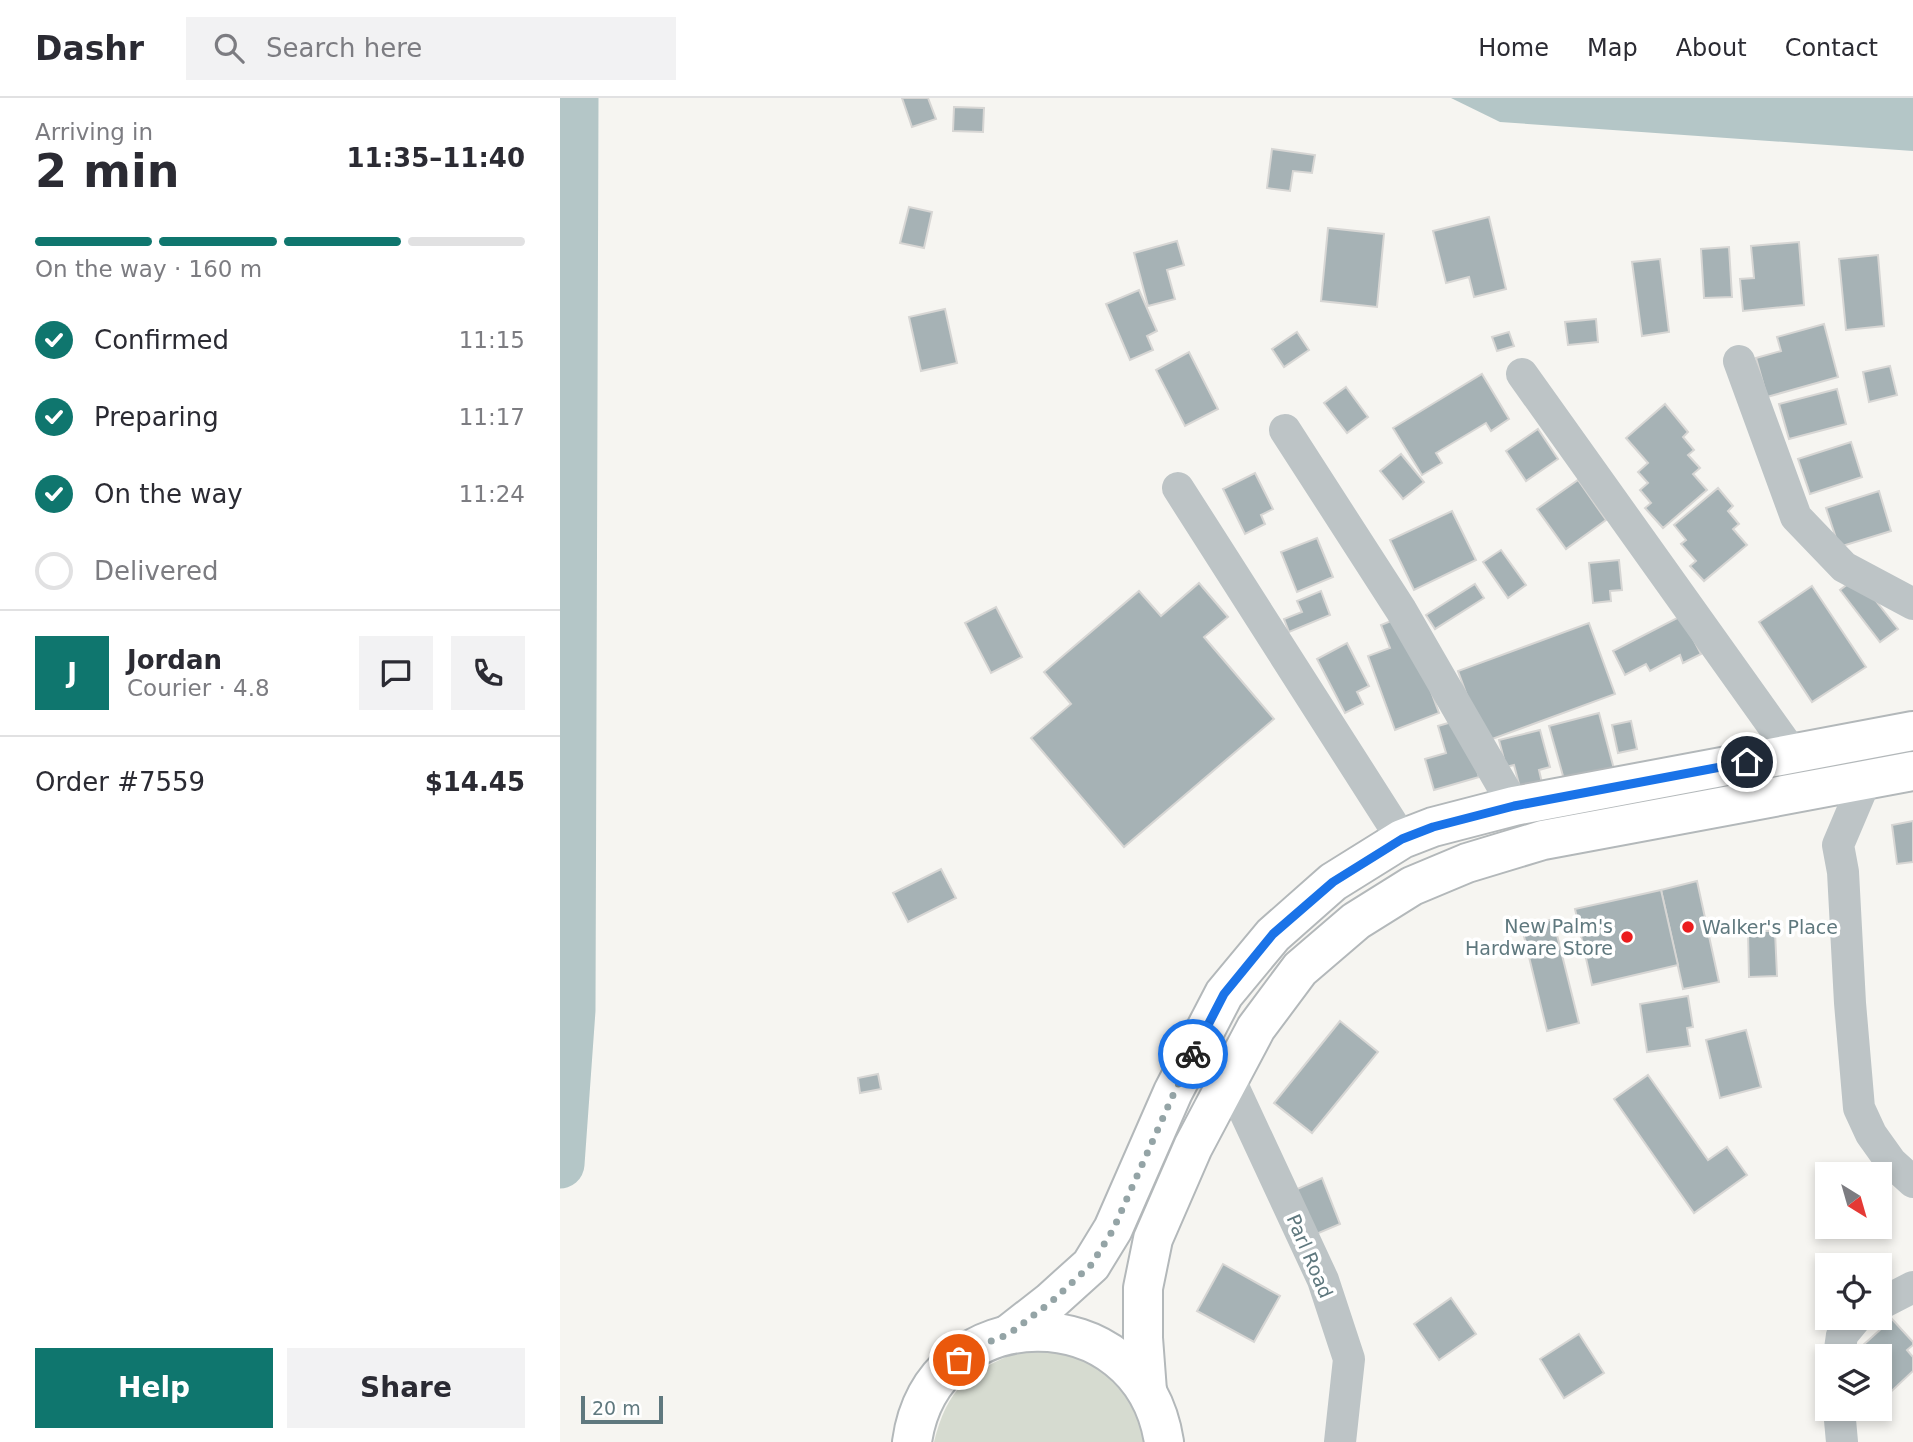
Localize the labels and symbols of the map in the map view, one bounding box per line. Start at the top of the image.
pin [1717,732,1777,792]
place label: New Palm's Hardware Store [1465,915,1613,959]
place label: Walker's Place [1702,916,1838,938]
marker: Walker's Place [1680,919,1696,935]
marker: New Palm's Hardware Store [1619,929,1635,945]
courier [1158,1019,1228,1089]
north arrow [1815,1162,1892,1239]
street label: Parl Road [1282,1211,1338,1301]
pin [929,1330,989,1390]
scale bar [581,1393,663,1425]

